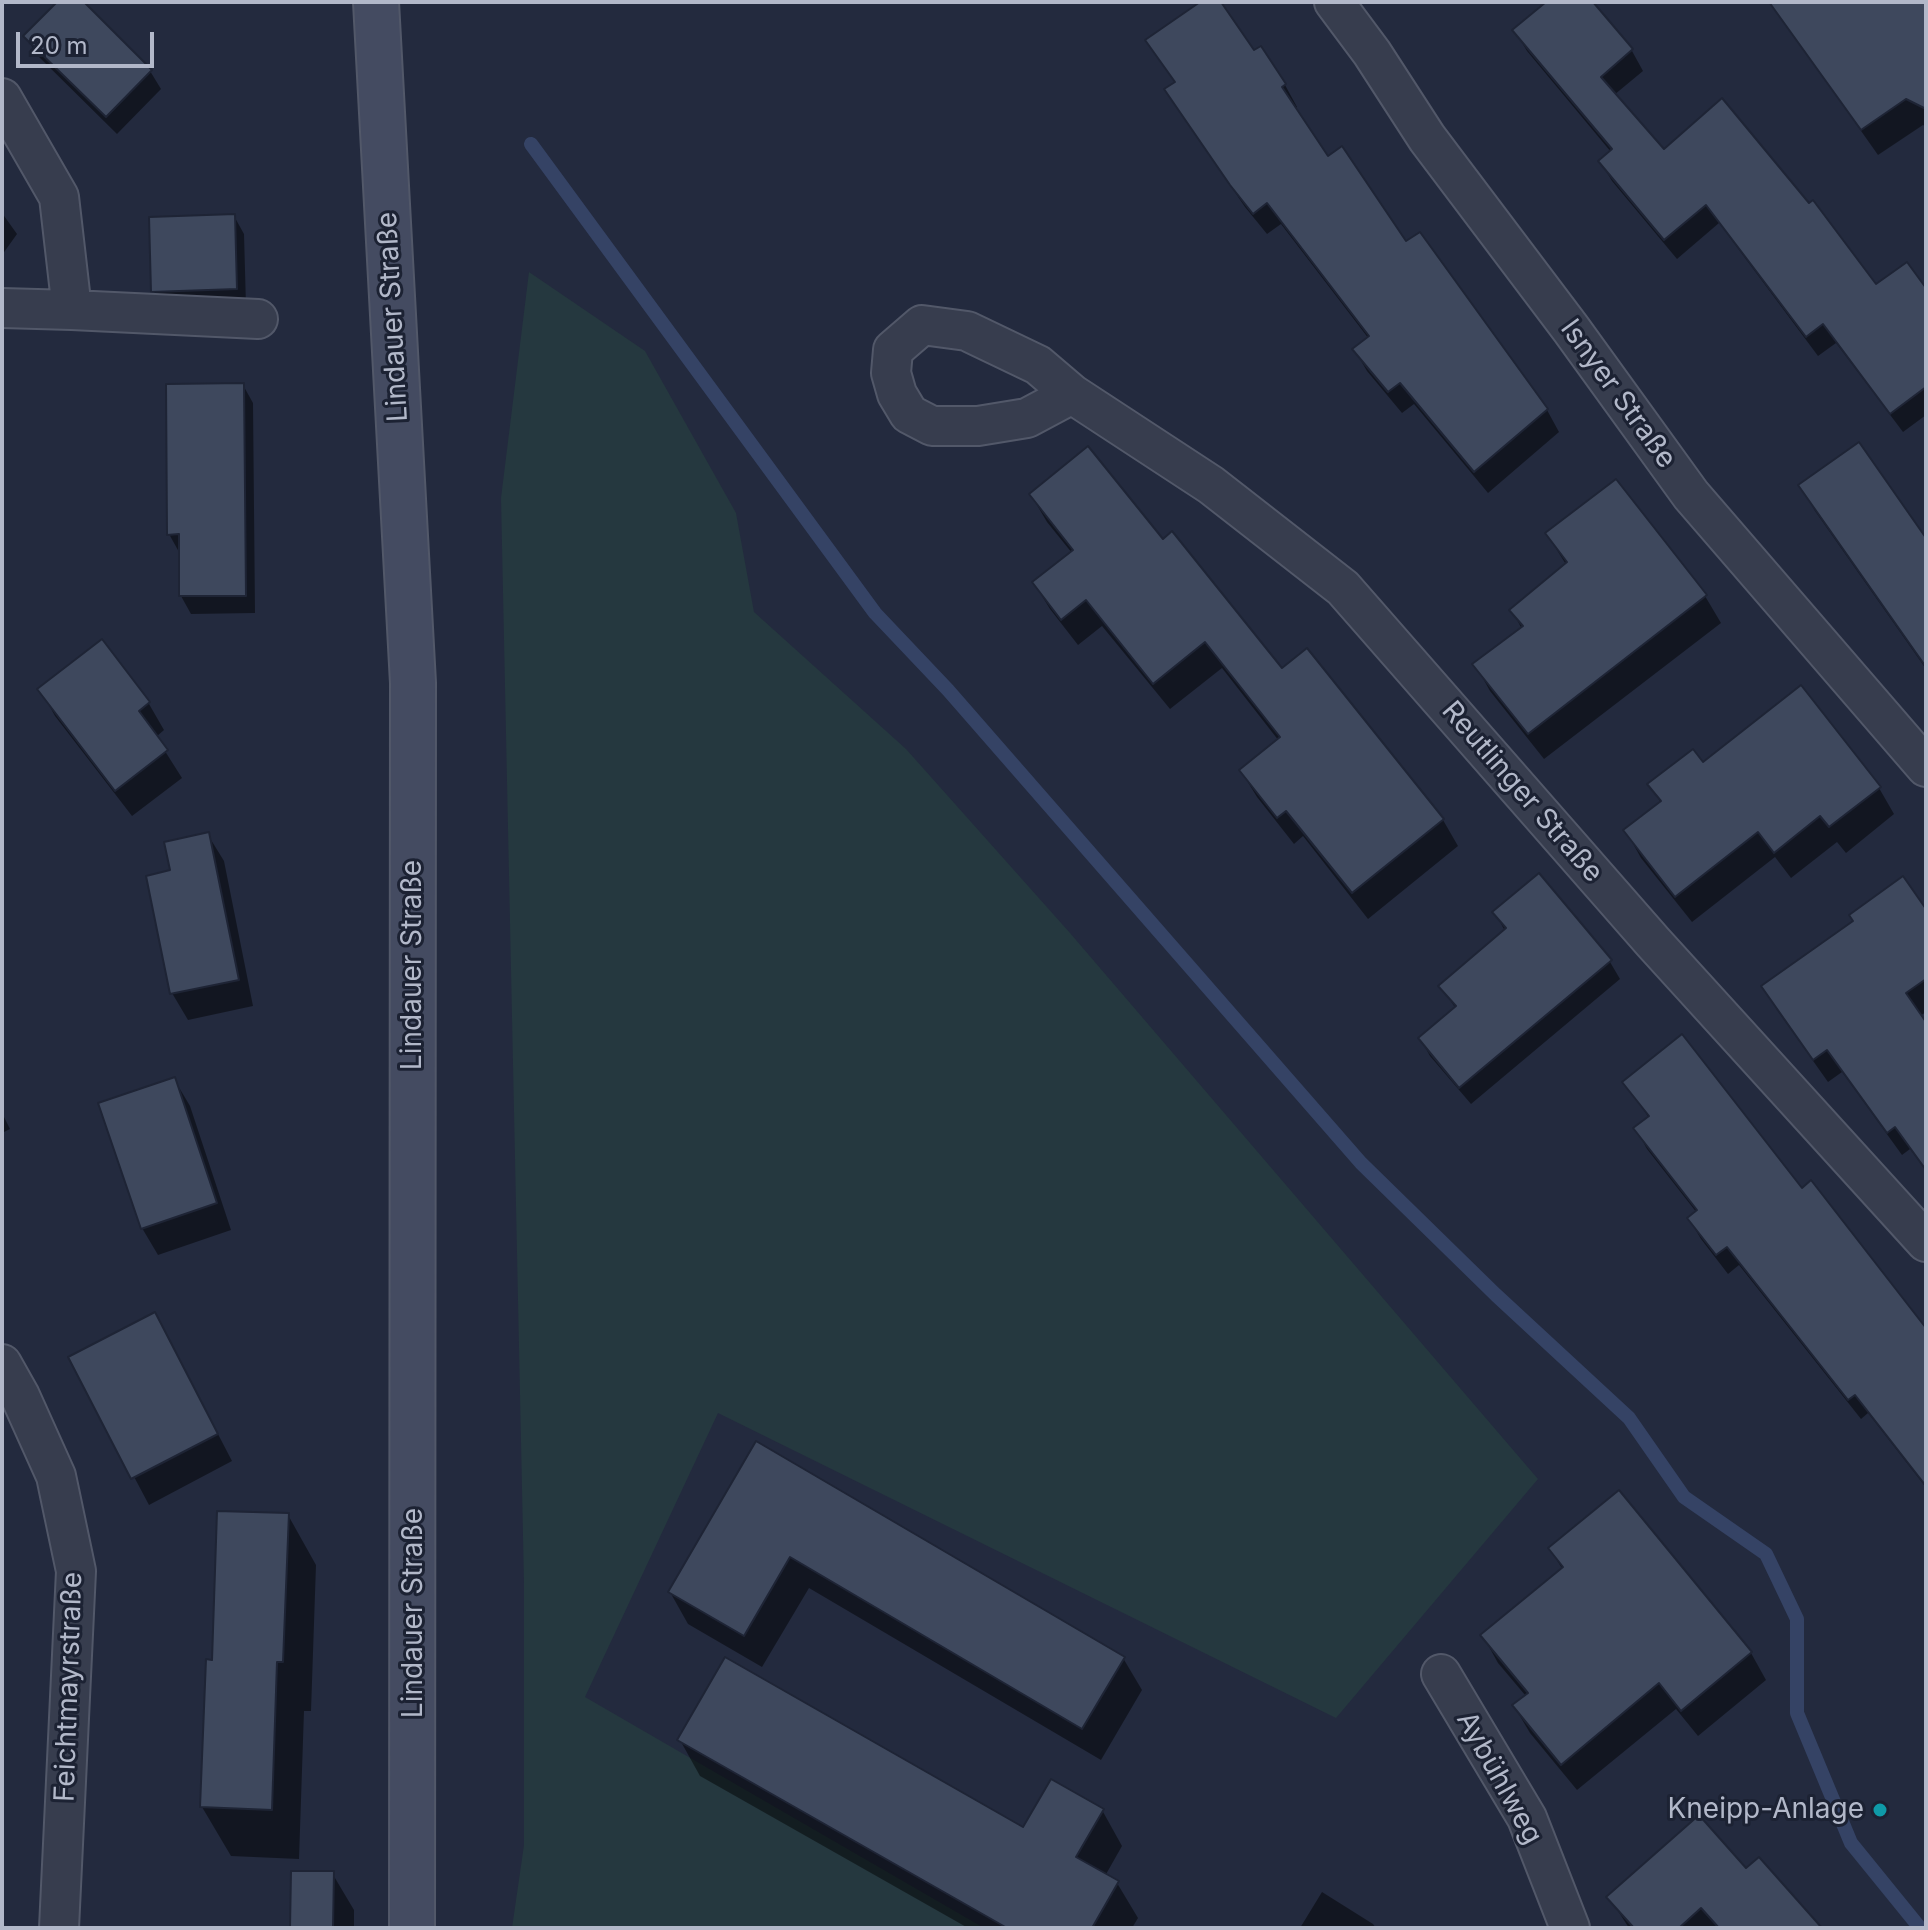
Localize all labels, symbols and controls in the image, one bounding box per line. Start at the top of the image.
scale bar [20,16,158,66]
text: 20 m [30,31,88,60]
street label: Lindauer Straße [371,211,415,423]
street label: Isnyer Straße [1553,313,1683,475]
street label: Reutlinger Straße [1434,695,1610,889]
street label: Lindauer Straße [396,860,430,1070]
street label: Lindauer Straße [397,1508,431,1718]
street label: Feichtmayrstraße [48,1571,90,1803]
street label: Aybühlweg [1449,1706,1549,1850]
place label: Kneipp-Anlage [1667,1793,1864,1827]
marker: Kneipp-Anlage [1871,1801,1889,1819]

